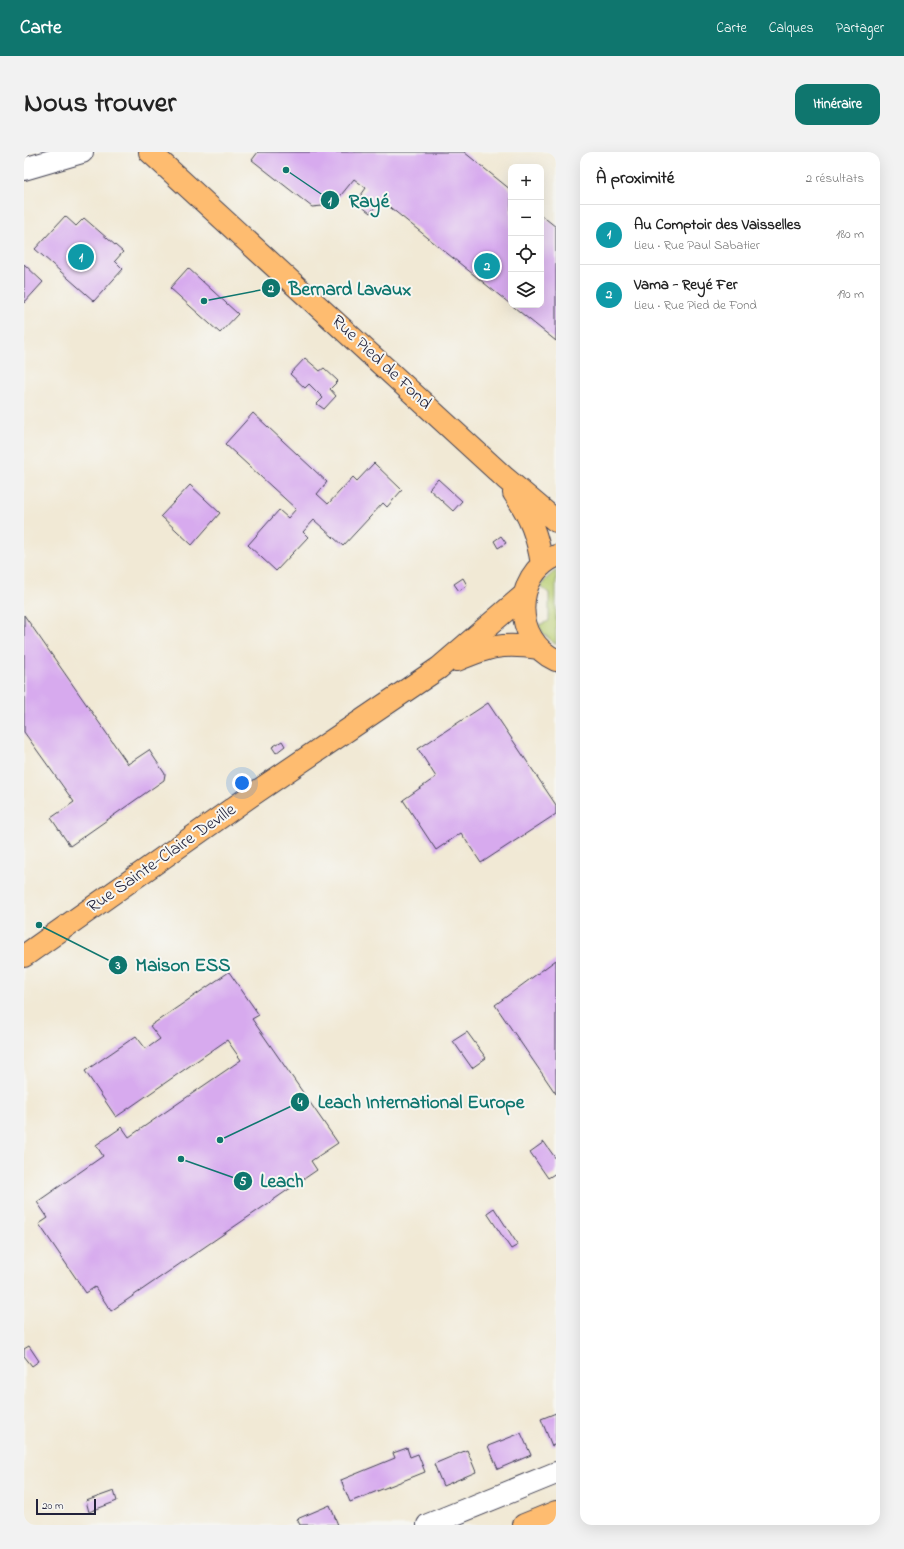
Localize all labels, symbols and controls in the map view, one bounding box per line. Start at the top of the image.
text: Carte [20,15,61,42]
text: Carte [716,18,747,39]
text: Calques [769,18,814,39]
text: Partager [836,18,884,39]
text: Nous trouver [24,84,176,125]
button: Itinéraire [795,84,880,125]
map controls [508,164,544,308]
button: + [508,164,544,200]
text: À proximité [596,166,674,191]
text: 2 résultats [806,169,864,188]
callout: Rayé [320,185,397,216]
text: Rayé [349,189,390,218]
text: 1 [328,193,332,211]
button: − [508,200,544,236]
text: Au Comptoir des Vaisselles [634,214,801,236]
text: 1 [607,225,611,244]
text: 180 m [836,225,864,244]
button: locate [508,236,544,272]
text: Lieu · Rue Paul Sabatier [634,236,760,255]
pin: 1 [68,242,94,272]
pin: 2 [474,251,500,281]
callout: Bernard Lavaux [261,272,419,303]
button: layers [508,272,544,308]
text: Vama - Reyé Fer [634,274,737,296]
text: Bernard Lavaux [288,277,412,304]
text: 2 [267,280,274,298]
text: 2 [606,285,612,304]
text: 190 m [837,285,864,304]
text: Lieu · Rue Pied de Fond [634,296,757,315]
street label: Rue Pied de Fond [325,309,437,417]
your location [232,773,252,793]
street label: Rue Sainte-Claire Deville [82,797,243,920]
callout: Maison ESS [108,949,239,980]
text: Maison ESS [136,953,230,980]
text: 3 [115,957,121,975]
callout: Leach International Europe [290,1086,532,1117]
text: Leach International Europe [318,1090,525,1117]
text: 4 [297,1094,303,1112]
callout: Leach [233,1165,312,1196]
text: Leach [260,1169,304,1196]
text: 5 [240,1173,247,1191]
scale bar [36,1497,96,1516]
text: 20 m [42,1498,64,1514]

